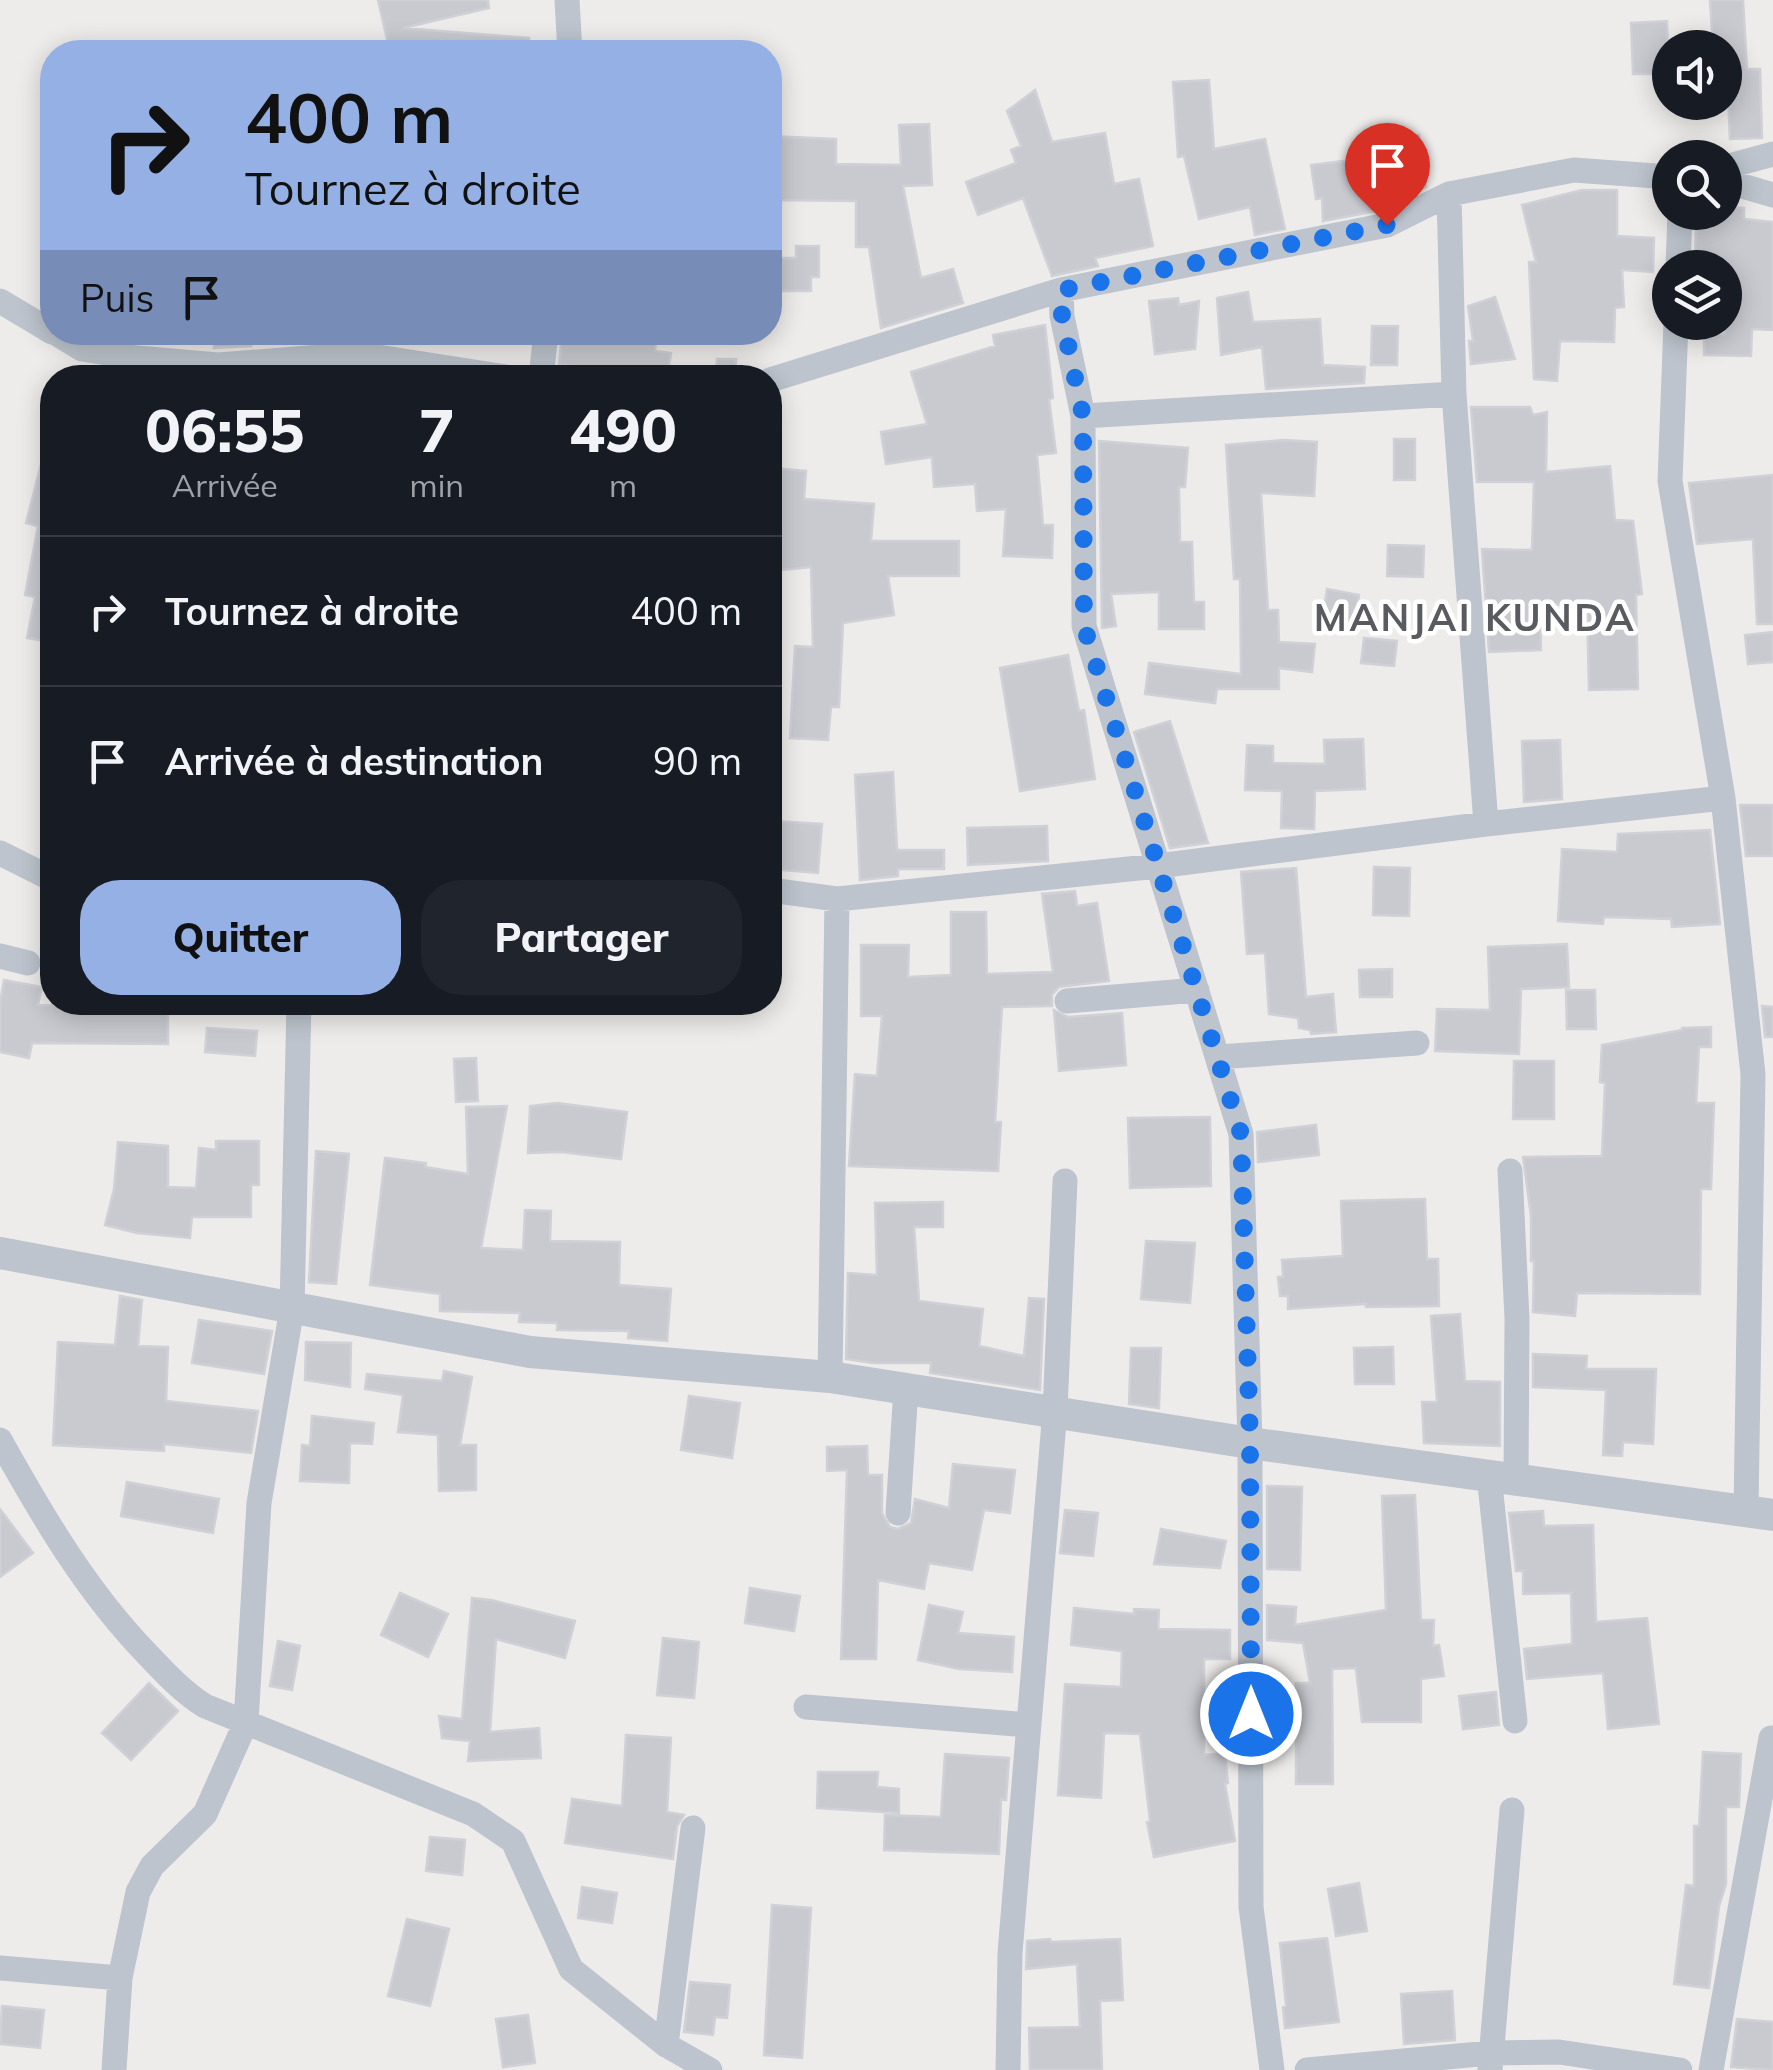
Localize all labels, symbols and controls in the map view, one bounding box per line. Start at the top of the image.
map controls [1652,30,1742,340]
button: sound [1652,30,1742,120]
text: 400 m [245,73,453,161]
icon: right [80,80,210,210]
pin [1345,123,1430,226]
icon: arrive [1360,138,1415,193]
button: search [1652,140,1742,230]
text: Tournez à droite [245,160,581,216]
button: layers [1652,250,1742,340]
icon: arrive [174,270,229,325]
text: Puis [80,274,154,322]
text: 06:55 [145,392,305,467]
text: 7 [419,392,455,467]
text: 490 [569,392,677,467]
text: Arrivée [172,465,278,505]
text: min [410,465,464,505]
text: m [609,465,637,505]
icon: right [80,584,135,639]
text: Tournez à droite [165,587,459,635]
text: 400 m [630,587,742,635]
district label: MANJAI KUNDA [1314,593,1636,641]
icon: arrive [80,734,135,789]
text: Arrivée à destination [165,737,543,785]
text: 90 m [653,737,742,785]
button: Quitter [80,880,401,995]
button: Partager [421,880,742,995]
position arrow [1199,1662,1303,1766]

